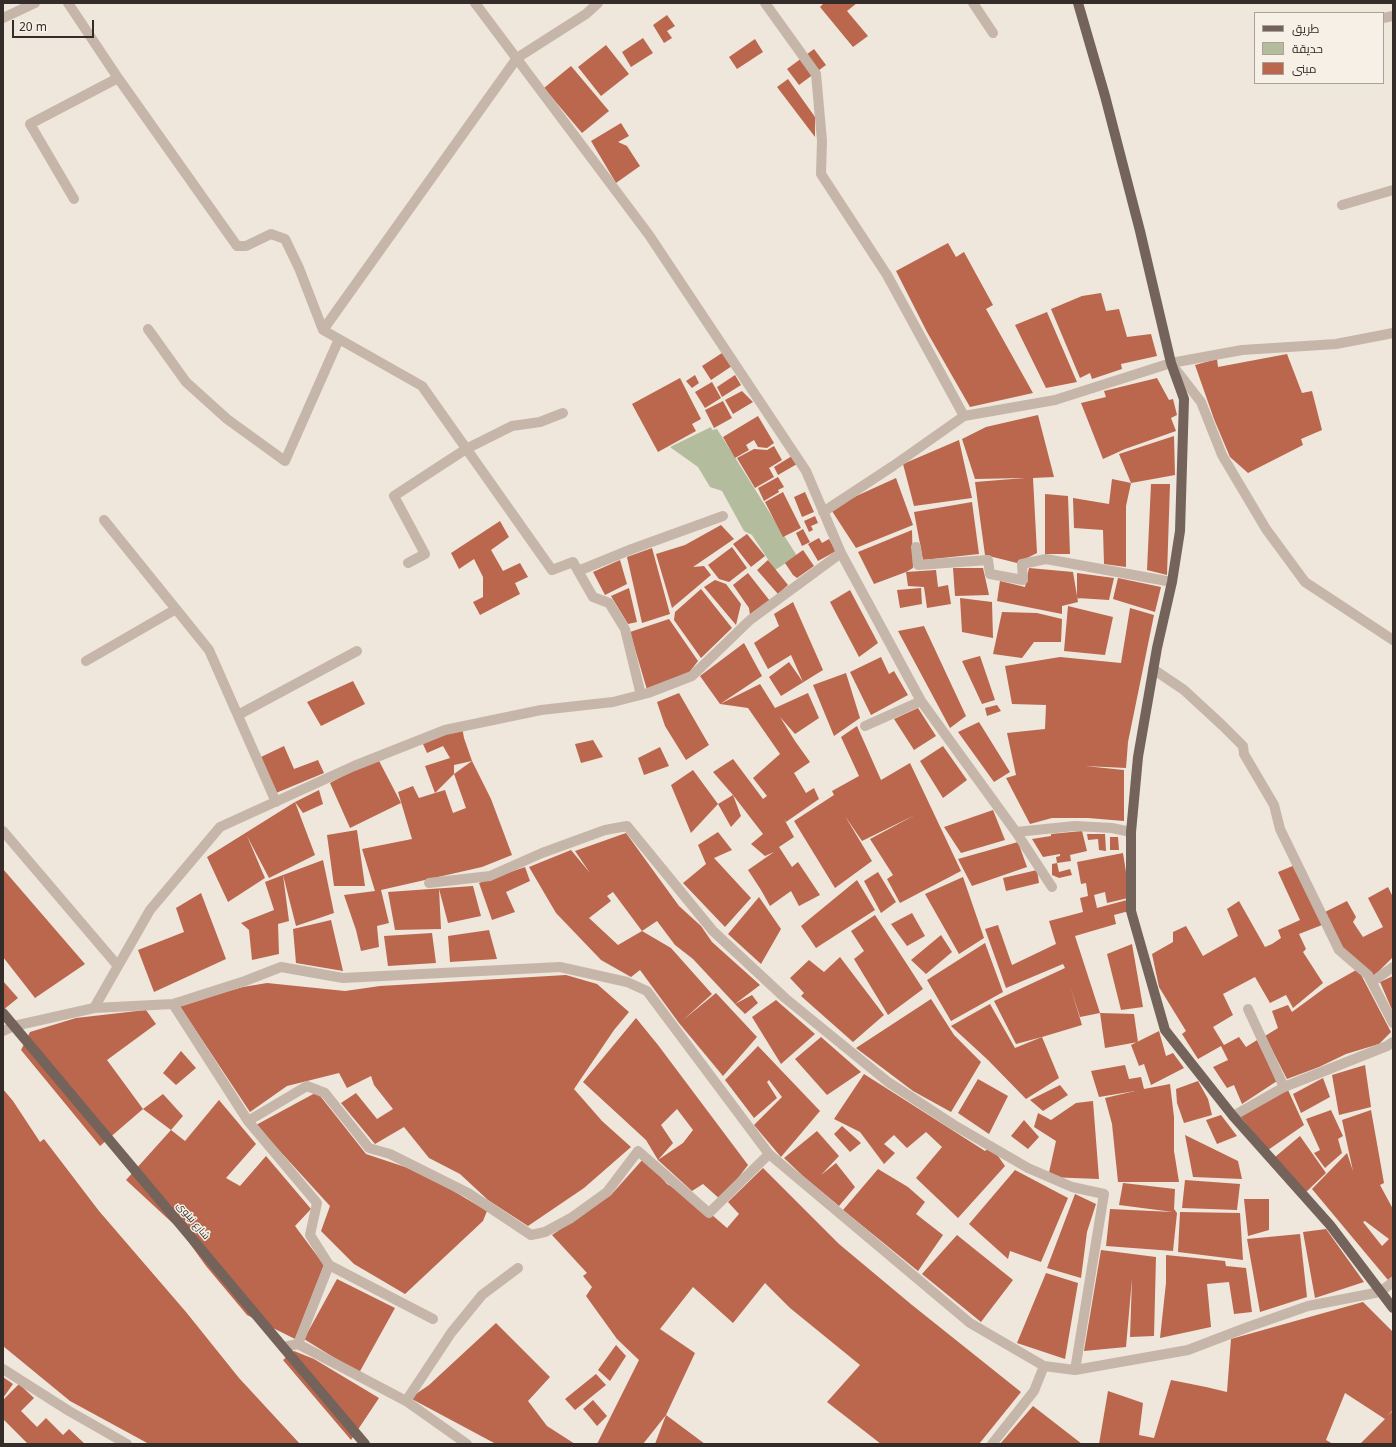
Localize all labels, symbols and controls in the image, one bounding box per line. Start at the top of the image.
scale bar [14,12,96,38]
legend [1254,12,1384,84]
text: 20 m [19,18,47,35]
text: طريق [1292,20,1319,37]
text: حديقة [1292,40,1323,57]
text: مبنى [1292,60,1317,77]
street label: شارع نينوى [174,1200,212,1242]

